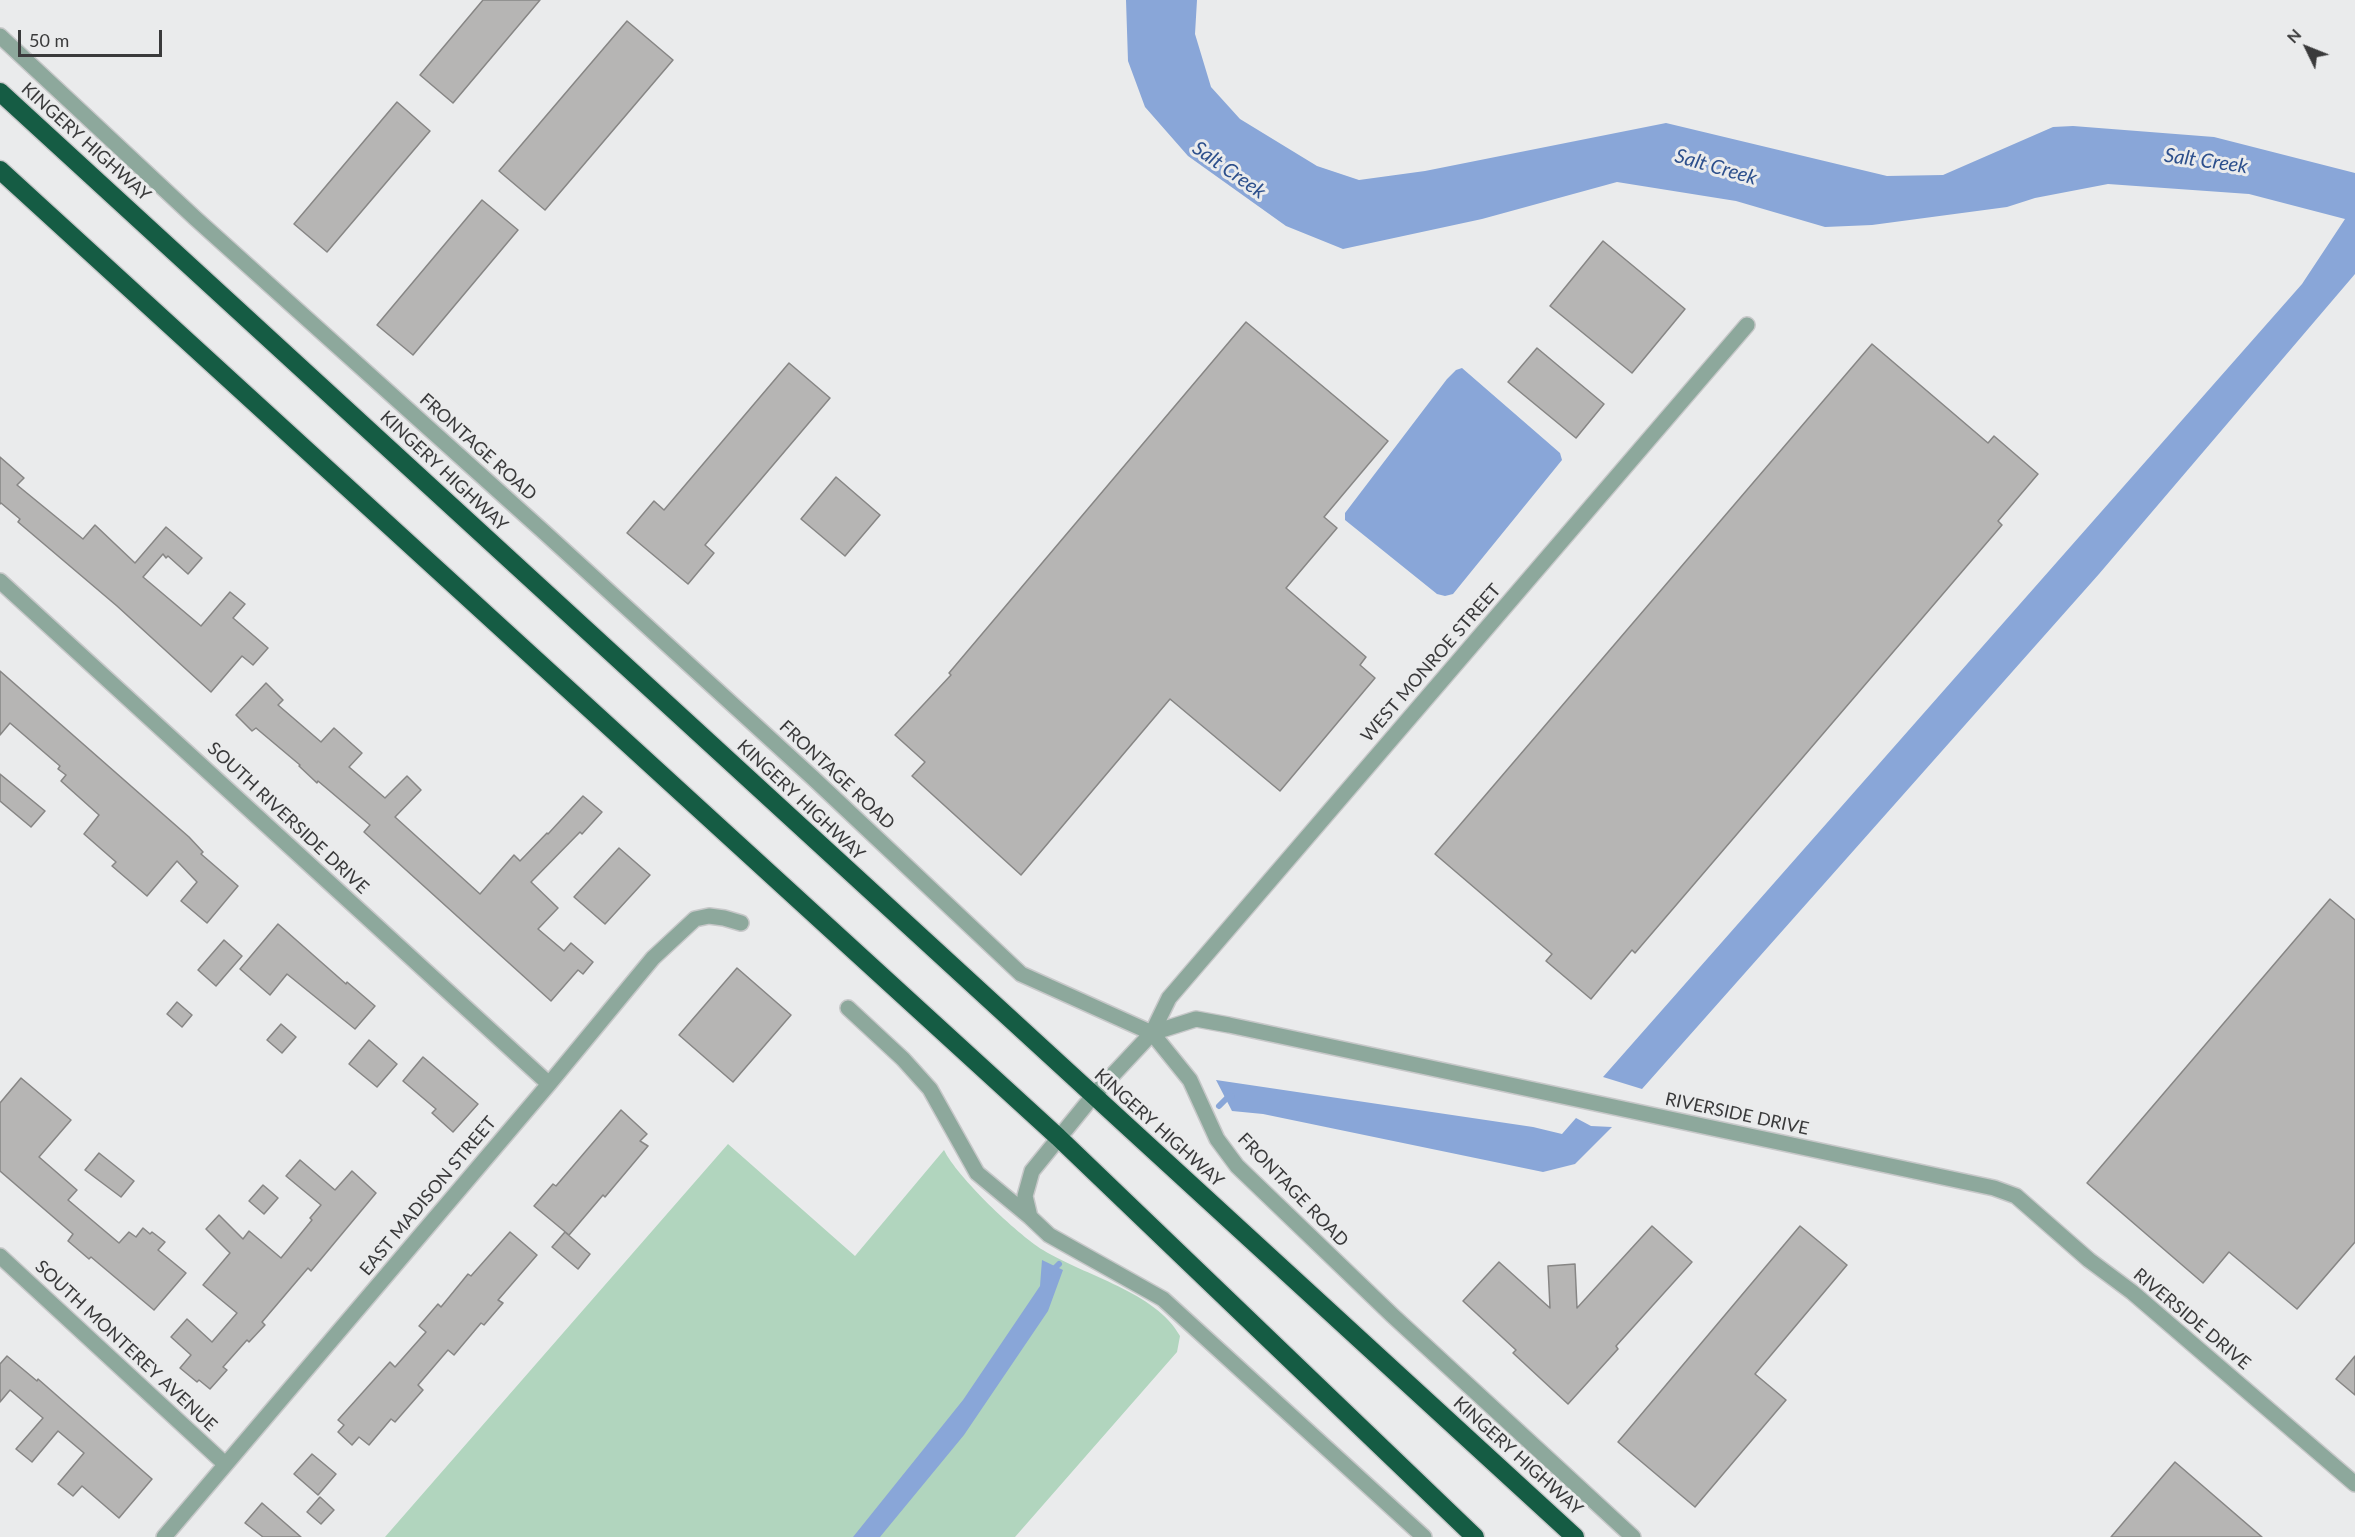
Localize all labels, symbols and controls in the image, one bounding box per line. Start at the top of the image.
scale bar [21,18,165,56]
north arrow [2277,18,2337,78]
text: N [2282,24,2305,46]
text: 50 m [29,29,69,51]
street label: KINGERY HIGHWAY [17,78,155,206]
water label: Salt Creek [1188,136,1270,204]
water label: Salt Creek [2163,143,2249,179]
water label: Salt Creek [1672,144,1760,190]
street label: FRONTAGE ROAD [415,389,541,505]
street label: KINGERY HIGHWAY [376,406,512,536]
street label: WEST MONROE STREET [1356,579,1506,747]
street label: FRONTAGE ROAD [775,716,899,834]
street label: KINGERY HIGHWAY [733,735,869,865]
street label: SOUTH RIVERSIDE DRIVE [203,738,373,898]
street label: KINGERY HIGHWAY [1090,1064,1228,1192]
street label: RIVERSIDE DRIVE [1663,1088,1811,1140]
street label: EAST MADISON STREET [355,1112,501,1280]
street label: FRONTAGE ROAD [1233,1129,1353,1251]
street label: SOUTH MONTEREY AVENUE [31,1256,221,1436]
street label: RIVERSIDE DRIVE [2129,1264,2255,1374]
street label: KINGERY HIGHWAY [1449,1392,1587,1520]

